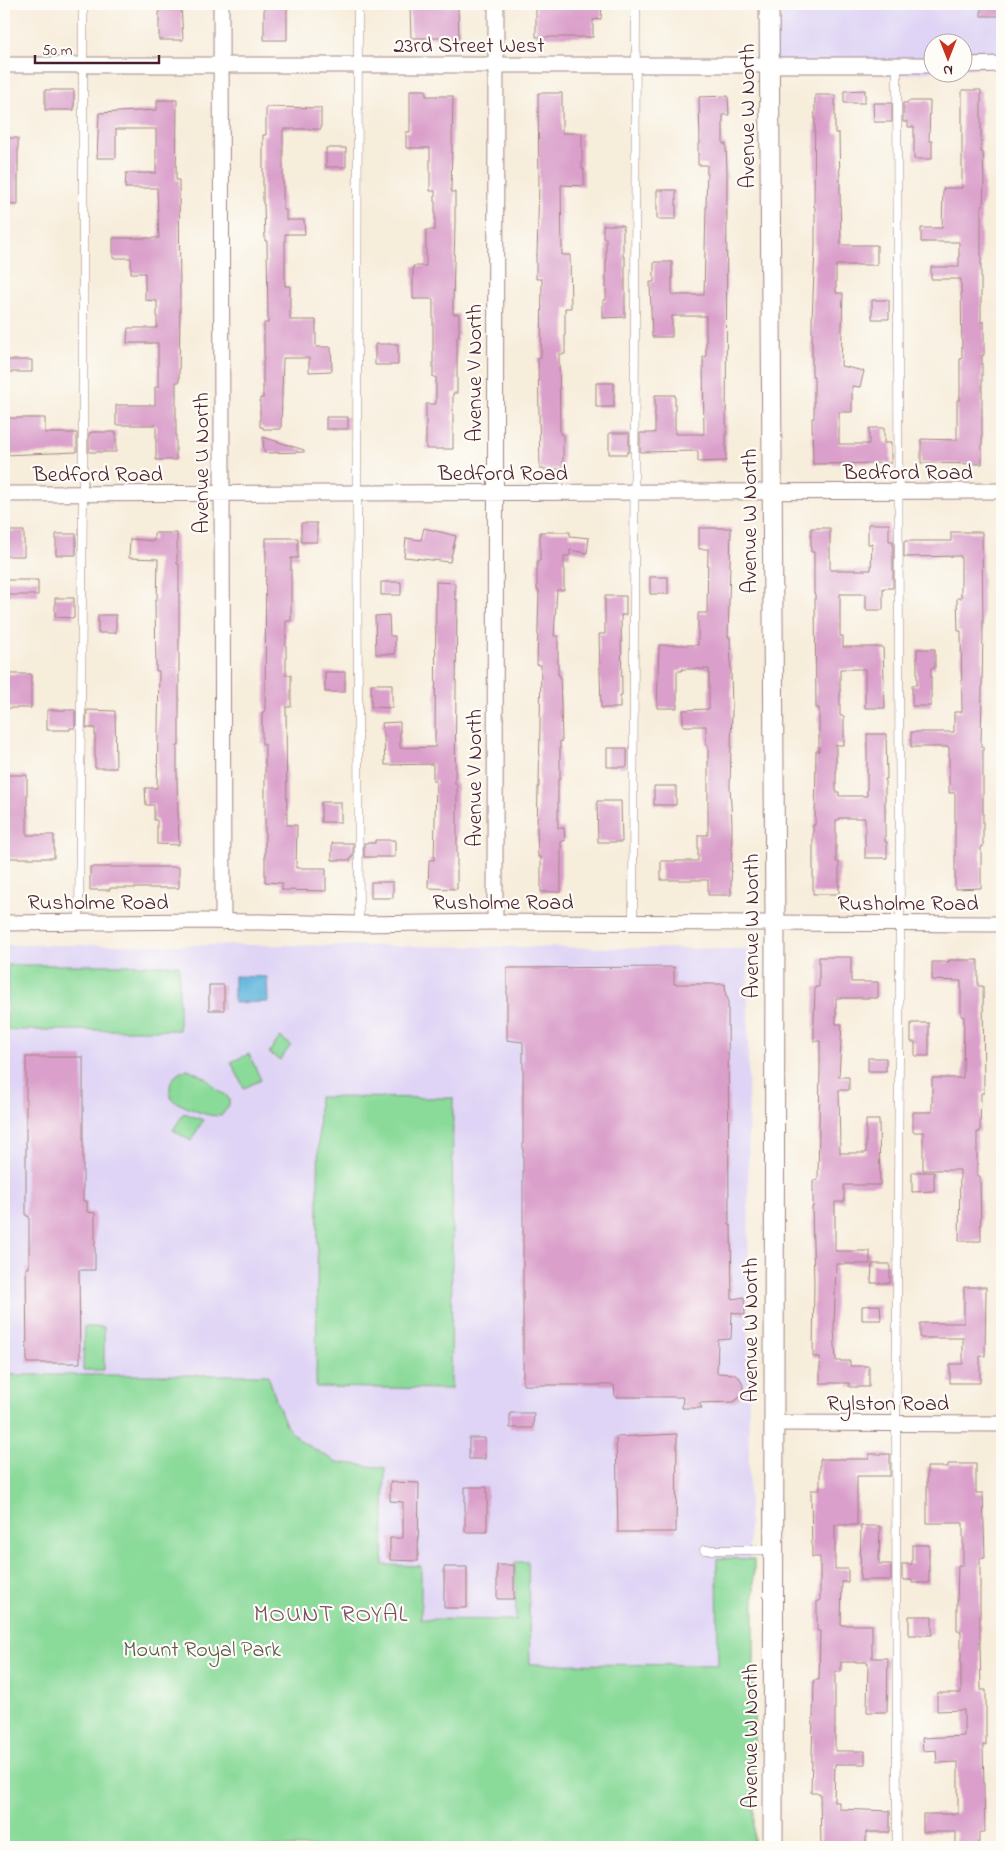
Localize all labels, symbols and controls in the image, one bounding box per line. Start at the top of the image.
street label: 23rd Street West [393,31,545,63]
scale bar [35,32,159,64]
north arrow [924,32,974,82]
text: 50 m [42,40,73,62]
street label: Avenue W North [733,44,765,188]
text: N [943,59,953,80]
street label: Avenue V North [460,304,492,442]
street label: Avenue U North [187,392,219,534]
street label: Avenue W North [735,449,767,593]
street label: Bedford Road [842,458,973,490]
street label: Bedford Road [437,459,568,491]
street label: Bedford Road [32,460,163,492]
street label: Avenue V North [460,709,492,847]
street label: Avenue W North [737,854,769,998]
street label: Rusholme Road [27,888,169,920]
street label: Rusholme Road [432,888,574,920]
street label: Rusholme Road [837,889,979,921]
street label: Avenue W North [736,1258,768,1402]
street label: Rylston Road [827,1389,949,1422]
district label: MOUNT ROYAL [254,1598,408,1633]
park label: Mount Royal Park [123,1635,281,1668]
street label: Avenue W North [736,1664,768,1808]

